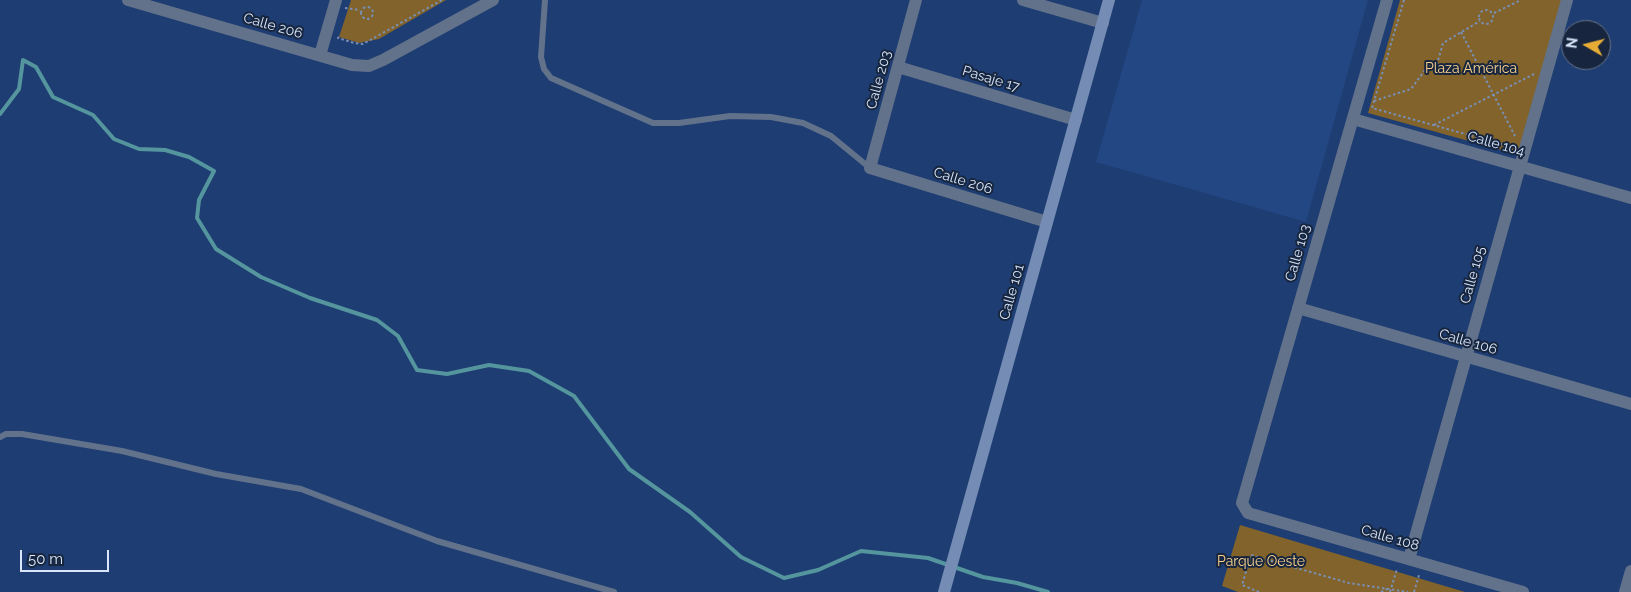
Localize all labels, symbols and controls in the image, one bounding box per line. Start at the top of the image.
street label: Calle 206 [241,10,305,42]
north arrow [1561,20,1611,70]
text: N [1563,37,1581,49]
street label: Calle 203 [863,49,895,111]
park label: Plaza América [1425,61,1517,77]
street label: Pasaje 17 [960,62,1022,96]
street label: Calle 104 [1465,128,1527,160]
street label: Calle 206 [931,164,995,198]
street label: Calle 103 [1282,222,1314,284]
street label: Calle 105 [1457,244,1489,306]
street label: Calle 101 [996,262,1028,322]
street label: Calle 106 [1437,326,1499,358]
street label: Calle 108 [1359,522,1421,554]
scale bar [22,540,111,572]
text: 50 m [28,550,63,568]
park label: Parque Oeste [1217,554,1305,570]

